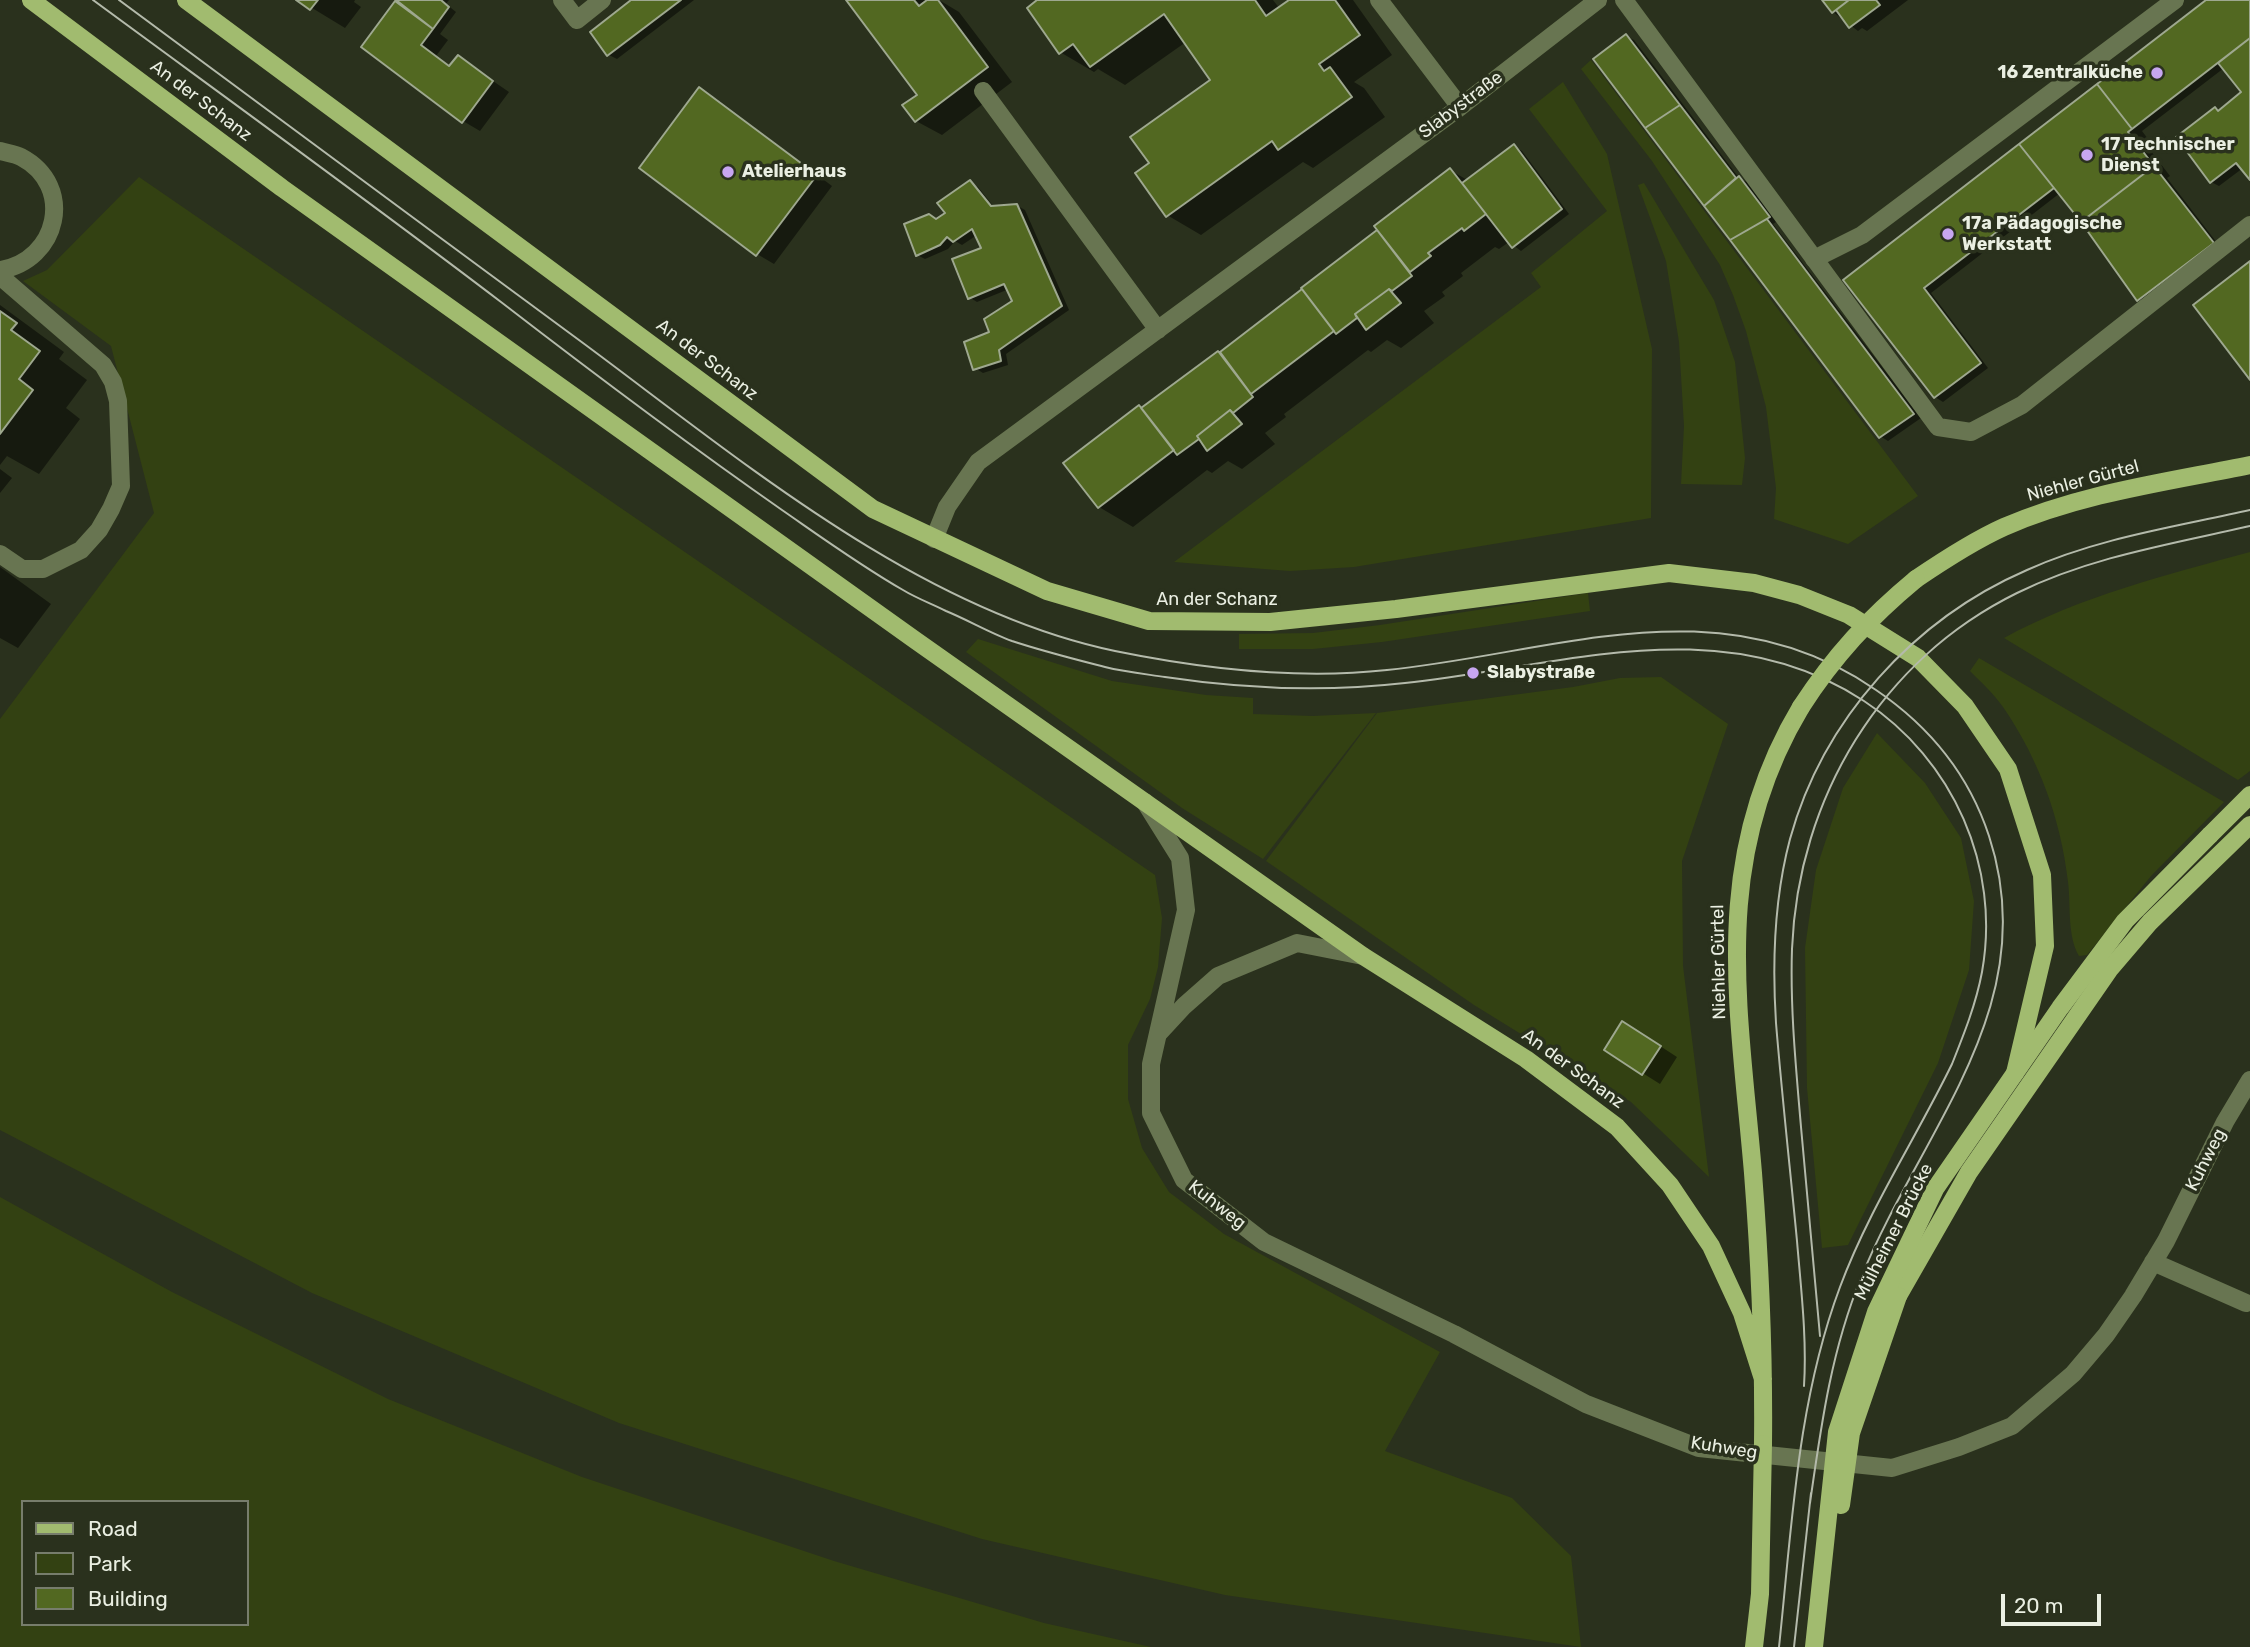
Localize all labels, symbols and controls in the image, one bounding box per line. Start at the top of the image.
street label: An der Schanz [146,56,256,146]
place label: 16 Zentralküche [1998,62,2143,84]
marker: 16 Zentralküche [2149,65,2165,81]
street label: Slabystraße [1415,67,1507,143]
place label: 17 Technischer Dienst [2101,134,2235,176]
marker: 17 Technischer Dienst [2079,147,2095,163]
place label: Atelierhaus [742,161,846,183]
marker: Atelierhaus [720,164,736,180]
place label: 17a Pädagogische Werkstatt [1962,213,2122,256]
marker: 17a Pädagogische Werkstatt [1940,226,1956,242]
street label: An der Schanz [652,315,762,405]
street label: Niehler Gürtel [2025,456,2141,506]
street label: An der Schanz [1156,589,1278,611]
place label: Slabystraße [1487,662,1595,684]
marker: Slabystraße [1465,665,1481,681]
street label: Niehler Gürtel [1707,904,1731,1020]
street label: An der Schanz [1517,1025,1629,1113]
street label: Kuhweg [2181,1125,2231,1195]
street label: Mülheimer Brücke [1850,1160,1938,1304]
street label: Kuhweg [1184,1176,1250,1234]
street label: Kuhweg [1689,1432,1759,1464]
legend [21,1500,248,1626]
text: Road [88,1516,138,1541]
text: Park [88,1551,132,1576]
scale bar [2005,1580,2105,1624]
text: Building [88,1586,168,1611]
text: 20 m [2014,1593,2063,1618]

